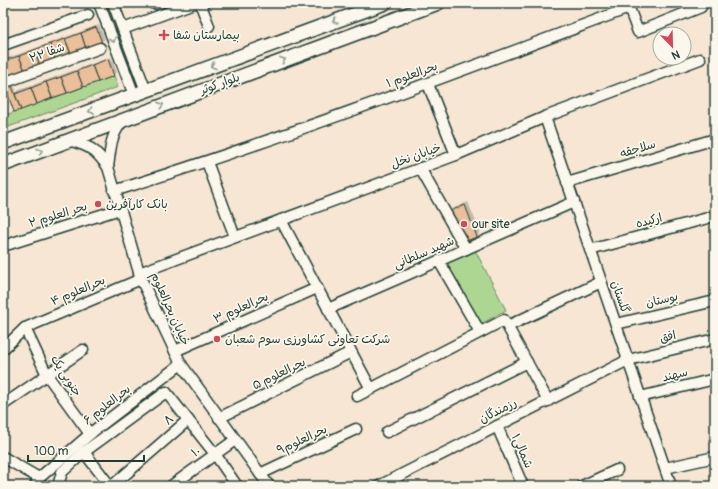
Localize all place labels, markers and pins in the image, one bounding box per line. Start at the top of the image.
place label: بیمارستان شفا [173,28,240,43]
marker: بیمارستان شفا [158,29,170,41]
place label: بانک کارآفرین [106,197,168,212]
marker: بانک کارآفرین [93,199,103,209]
place label: our site [472,217,510,232]
marker: our site [459,219,469,229]
place label: شرکت تعاونی کشاورزی سوم شعبان [225,332,390,348]
marker: شرکت تعاونی کشاورزی سوم شعبان [212,334,222,344]

